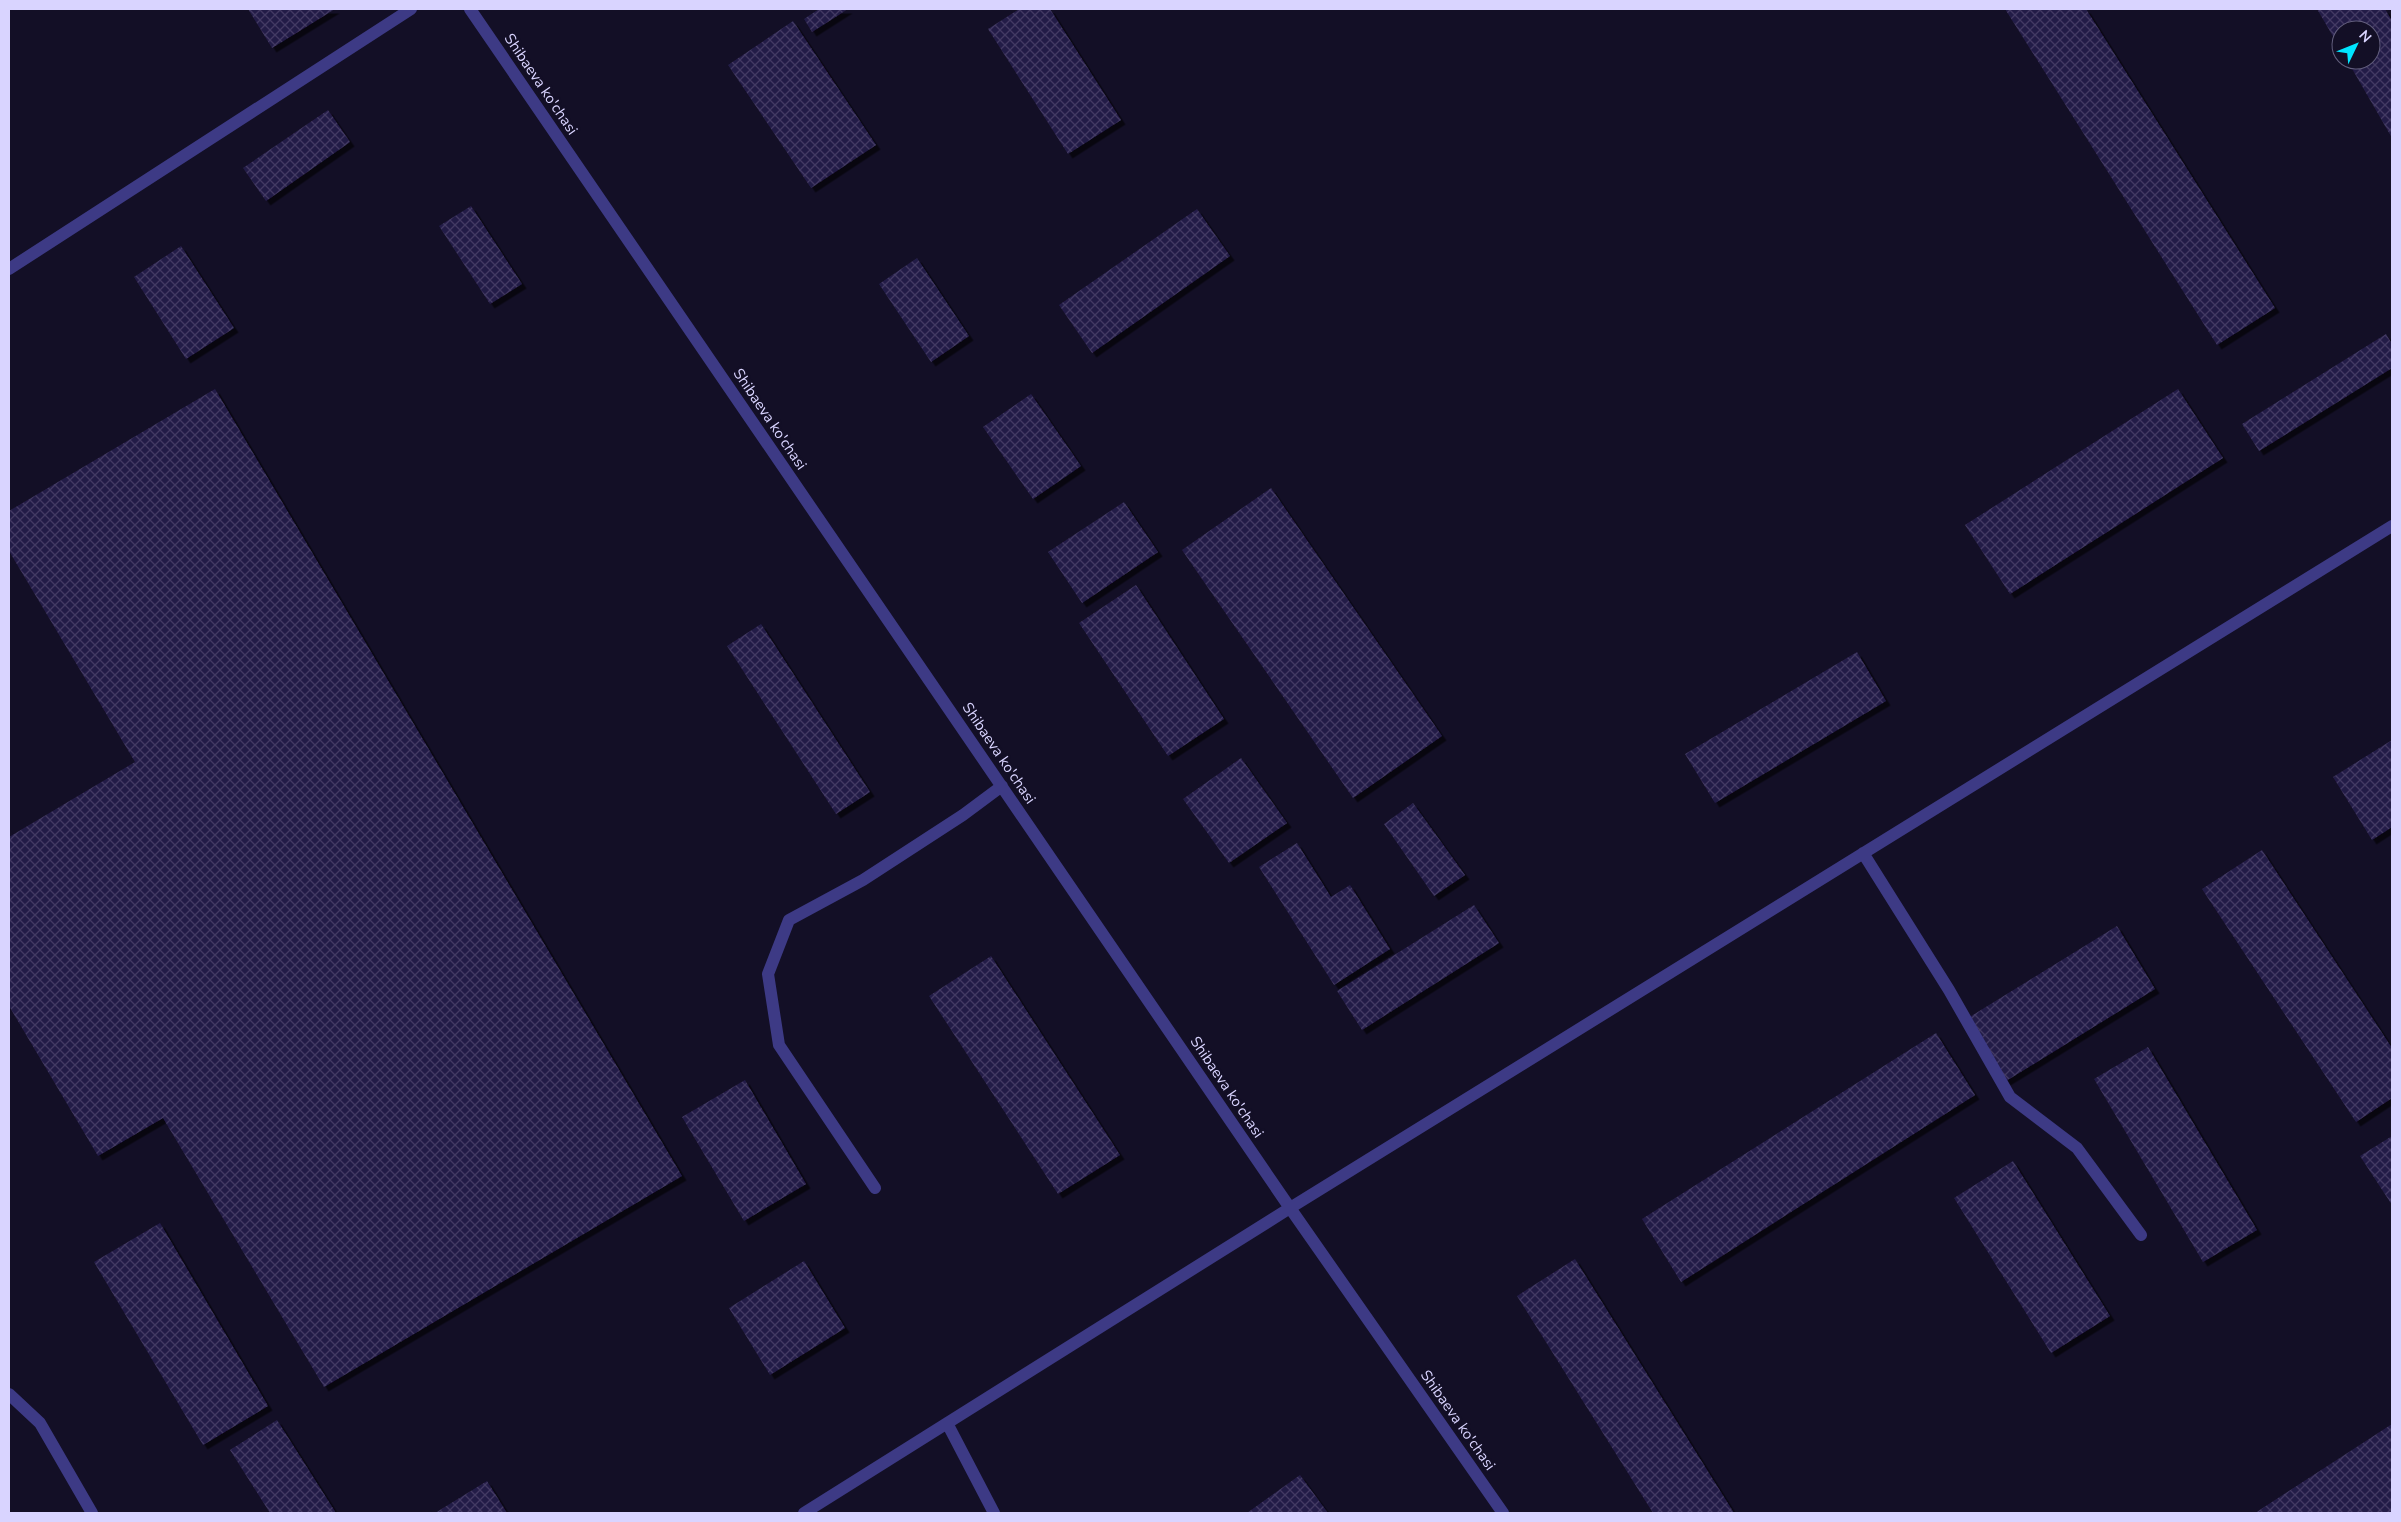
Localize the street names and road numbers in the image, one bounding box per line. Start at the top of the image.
street label: Shibaeva ko'chasi [500,29,582,139]
street label: Shibaeva ko'chasi [729,364,811,474]
street label: Shibaeva ko'chasi [958,698,1040,808]
street label: Shibaeva ko'chasi [1186,1032,1268,1142]
street label: Shibaeva ko'chasi [1416,1366,1500,1474]

